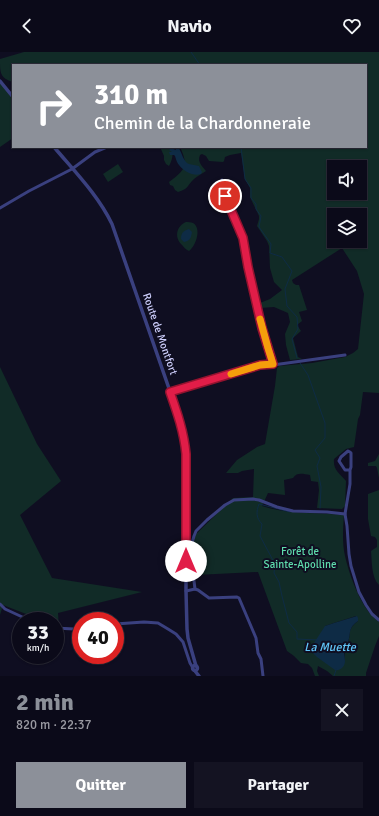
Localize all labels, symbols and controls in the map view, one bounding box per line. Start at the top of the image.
icon: back [16,15,38,37]
text: Navio [167,15,212,37]
icon: heart [341,15,363,37]
text: 310 m [94,78,168,112]
icon: right [28,80,80,132]
text: Chemin de la Chardonneraie [94,112,311,134]
map controls [327,160,367,248]
button: sound [327,160,367,200]
pin [208,179,242,213]
icon: arrive [214,185,236,207]
button: layers [327,208,367,248]
street label: Route de Montfort [140,291,180,377]
position arrow [165,540,207,582]
park label: Forêt de Sainte-Apolline [264,545,336,571]
speed limit sign: 40 [72,612,124,664]
text: 33 [27,620,49,645]
water label: La Muette [304,640,357,655]
text: km/h [27,642,49,654]
text: 2 min [16,687,74,717]
button: close [321,689,363,731]
text: 820 m · 22:37 [16,717,92,733]
button: Quitter [16,762,186,808]
button: Partager [194,762,363,808]

